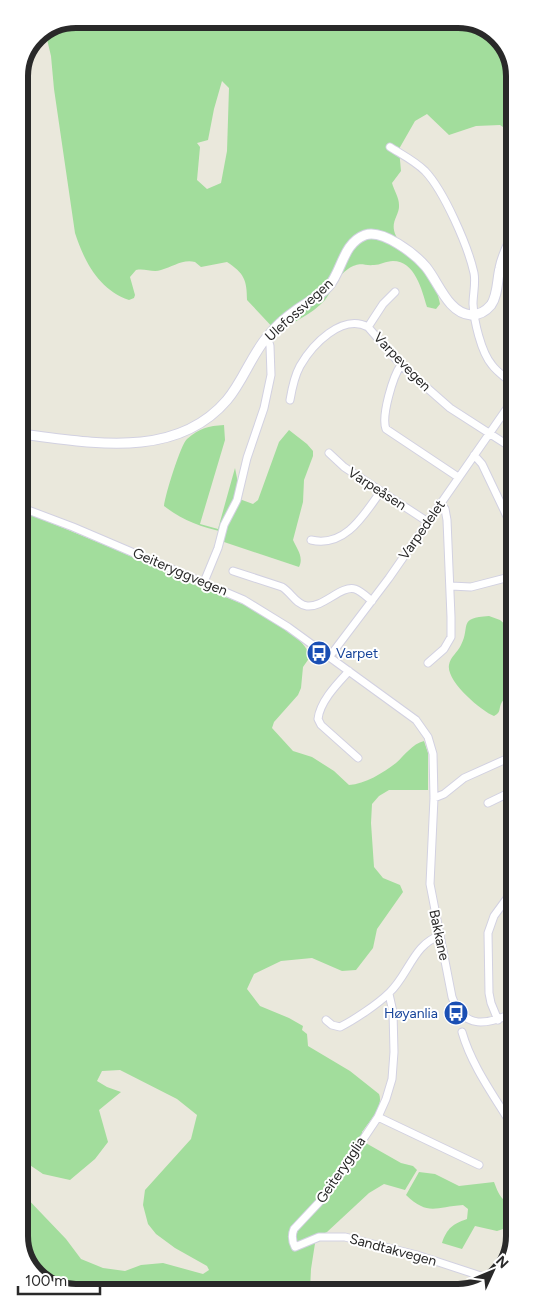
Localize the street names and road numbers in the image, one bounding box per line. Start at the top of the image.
street label: Ulefossvegen [262,275,337,345]
street label: Varpevegen [370,329,434,395]
street label: Varpeåsen [345,464,409,514]
street label: Varpedelet [395,497,449,563]
street label: Geiteryggvegen [130,544,230,600]
street label: Bakkane [425,908,453,962]
street label: Geiterygglia [313,1134,369,1206]
street label: Sandtakvegen [348,1230,439,1270]

